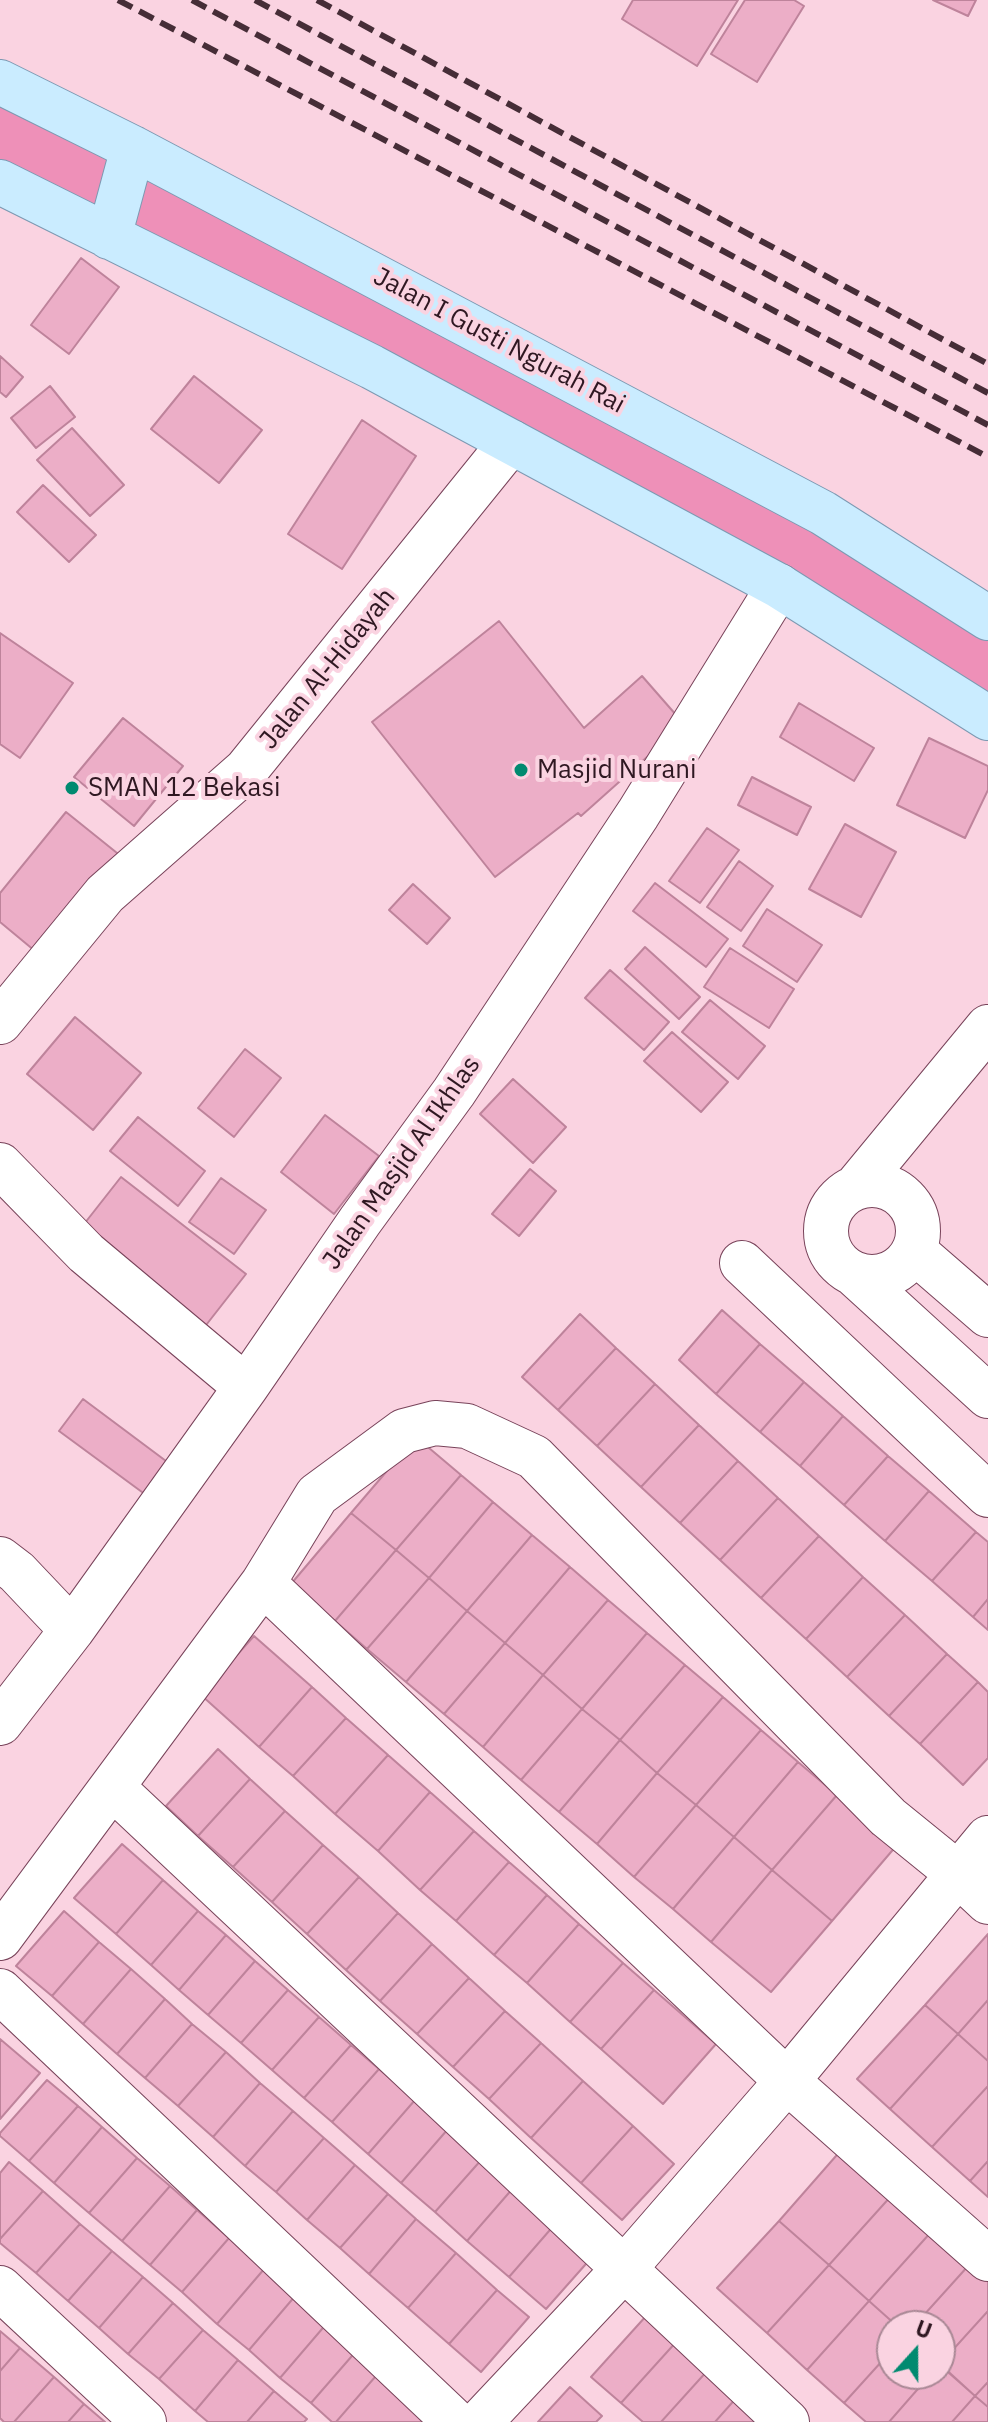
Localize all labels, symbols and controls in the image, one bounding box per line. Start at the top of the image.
street label: Jalan I Gusti Ngurah Rai [368,261,630,421]
street label: Jalan Al-Hidayah [254,582,402,756]
place label: Masjid Nurani [537,754,697,786]
marker: Masjid Nurani [512,761,530,779]
place label: SMAN 12 Bekasi [88,772,281,804]
marker: SMAN 12 Bekasi [63,779,81,797]
street label: Jalan Masjid Al Ikhlas [317,1050,487,1276]
north arrow [876,2310,956,2390]
text: U [912,2313,936,2345]

